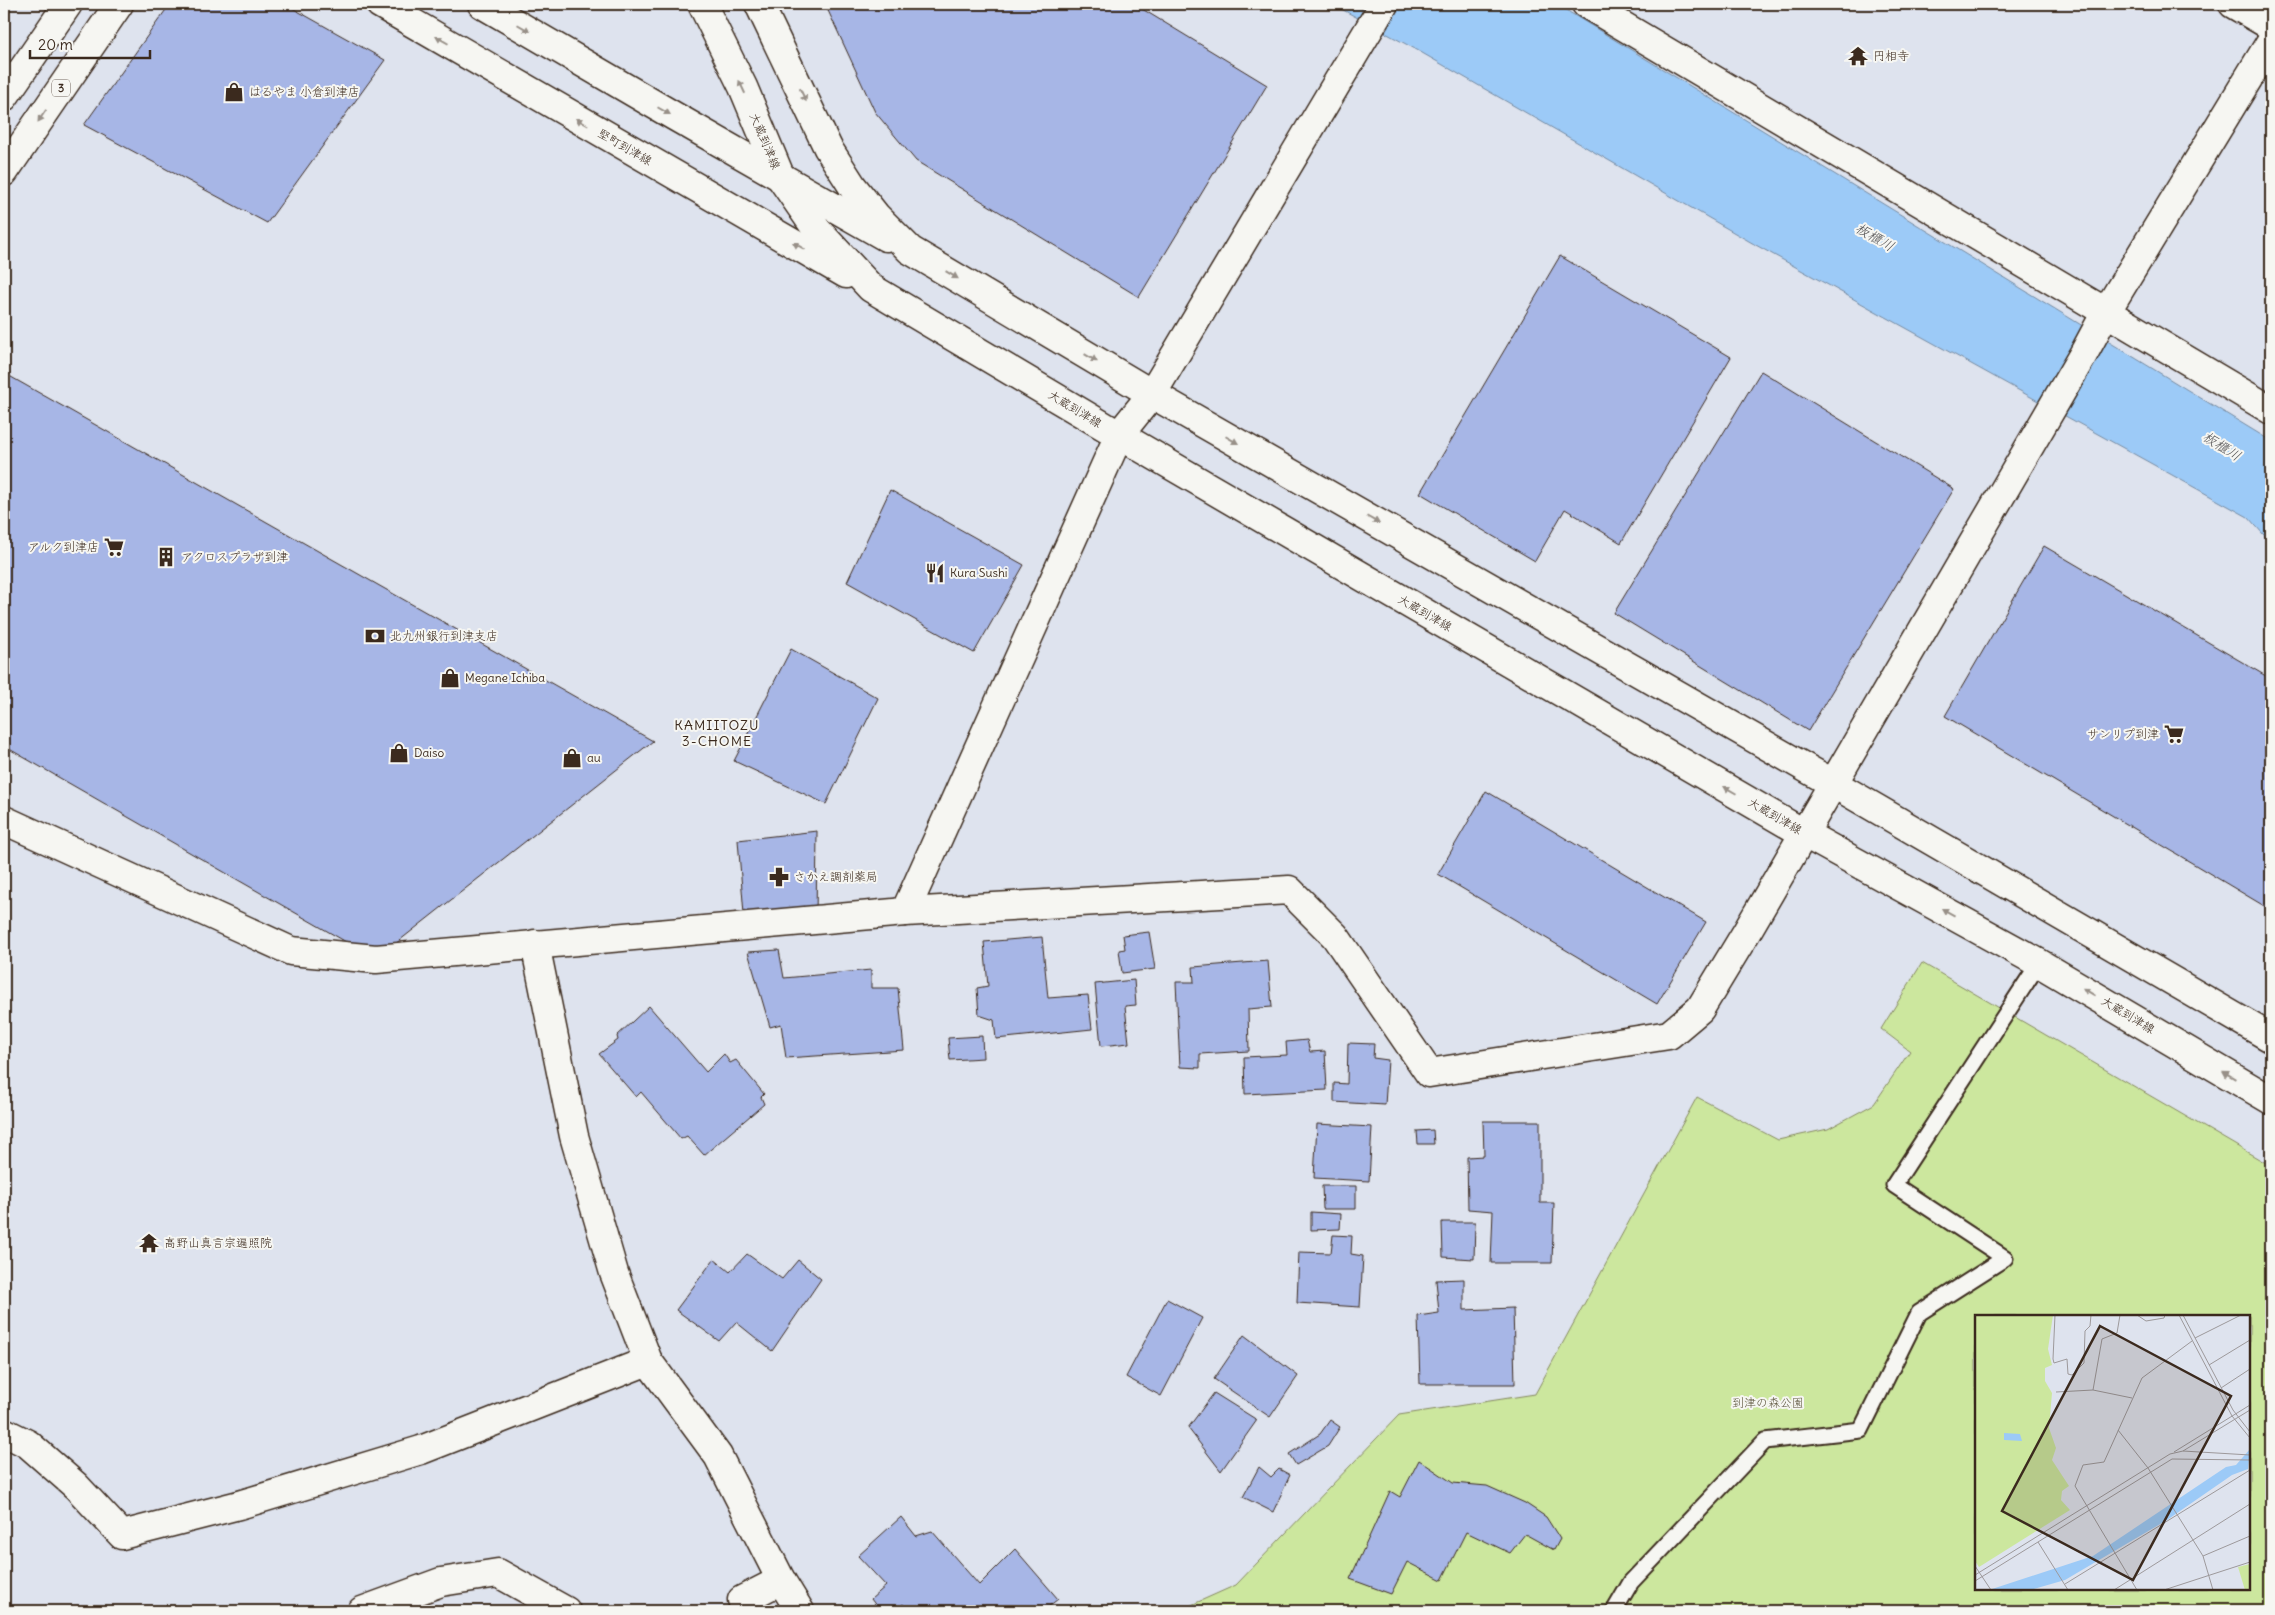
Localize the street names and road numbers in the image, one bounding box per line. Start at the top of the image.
road number: 3 [52,80,70,96]
street label: 大蔵到津線 [747,110,784,171]
street label: 堅町到津線 [596,125,655,168]
street label: 大蔵到津線 [1046,387,1105,430]
street label: 大蔵到津線 [1396,591,1455,634]
street label: 大蔵到津線 [1746,794,1805,837]
street label: 大蔵到津線 [2099,993,2158,1036]

